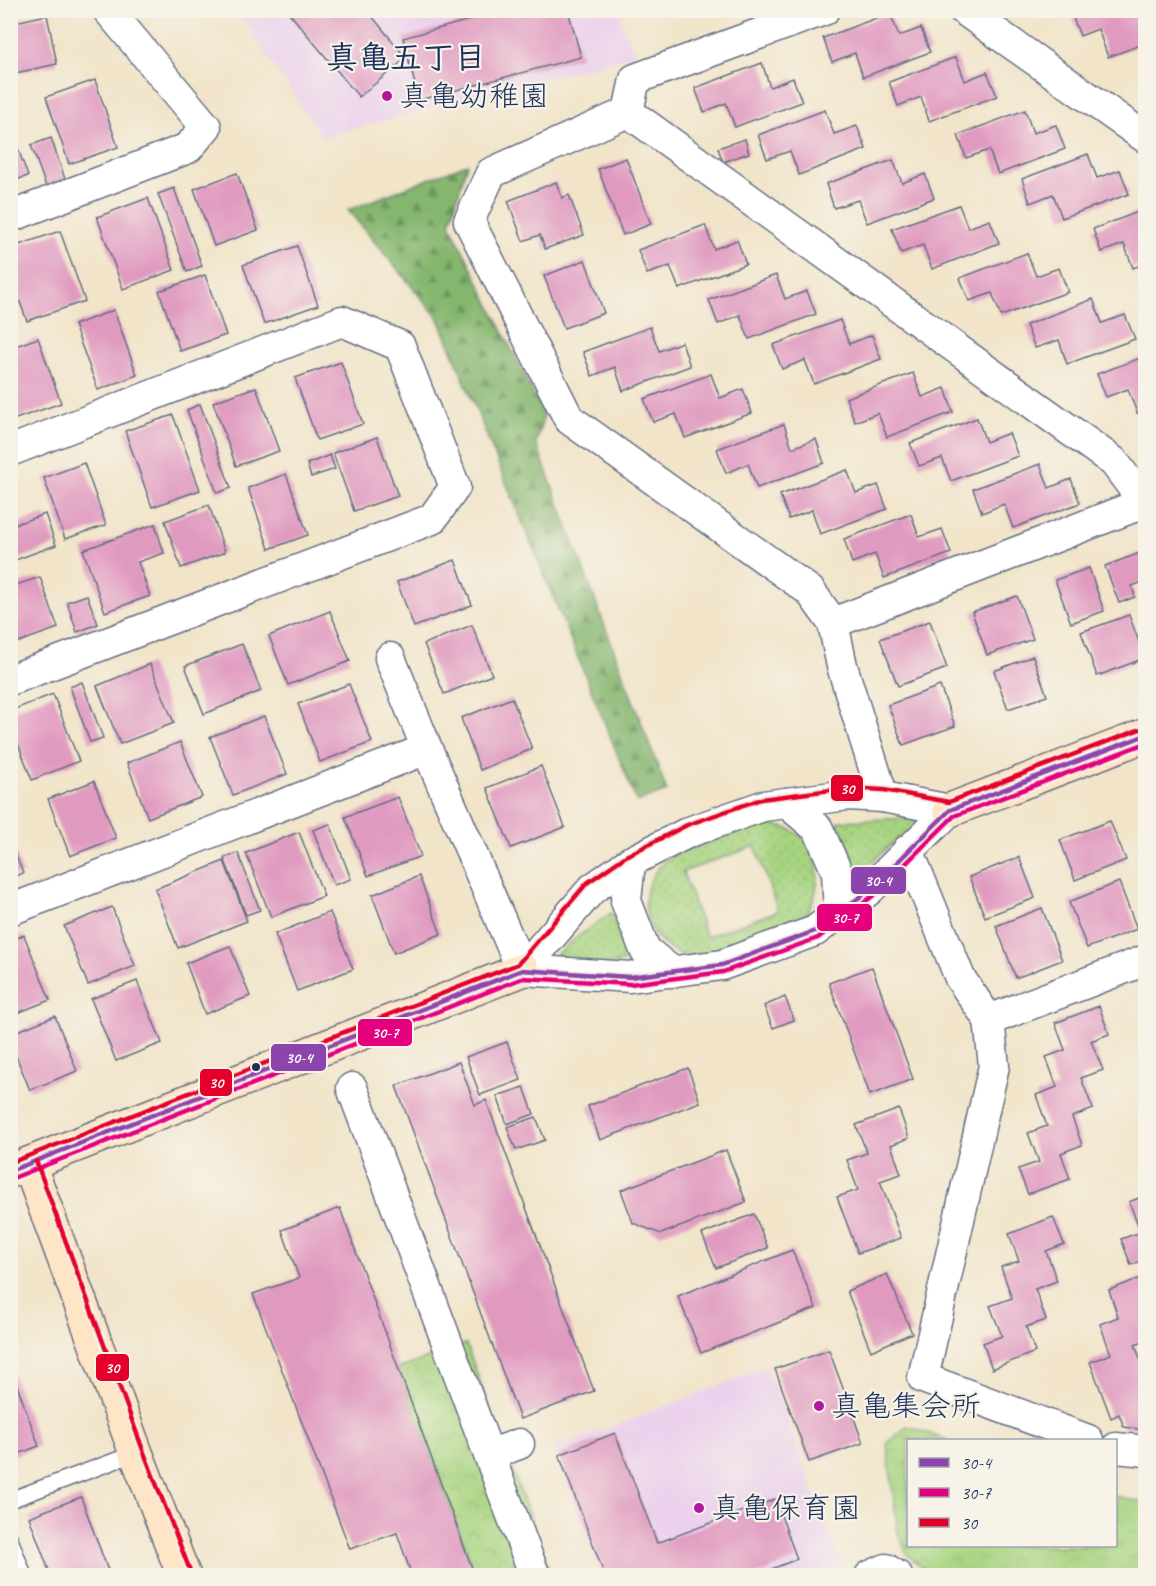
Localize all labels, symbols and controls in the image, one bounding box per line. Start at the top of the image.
district label: 真亀五丁目 [326,37,486,78]
place label: 真亀幼稚園 [399,77,549,115]
marker: 真亀幼稚園 [380,89,394,103]
line badge: 30 [830,774,864,802]
text: 30 [840,779,856,799]
line badge: 30-4 [850,866,907,895]
text: 30-4 [865,871,893,891]
line badge: 30-7 [816,903,873,932]
text: 30-7 [832,908,860,928]
line badge: 30-7 [357,1018,413,1047]
text: 30-7 [372,1023,400,1043]
line badge: 30-4 [270,1043,327,1072]
text: 30-4 [286,1048,314,1068]
unlabelled marker [250,1061,262,1073]
line badge: 30 [199,1068,233,1097]
text: 30 [209,1073,225,1093]
line badge: 30 [95,1353,130,1382]
text: 30 [105,1358,121,1378]
place label: 真亀集会所 [831,1387,981,1425]
marker: 真亀集会所 [812,1399,826,1413]
legend [907,1439,1117,1547]
text: 30-4 [961,1452,993,1474]
text: 30-7 [961,1482,992,1504]
place label: 真亀保育園 [711,1489,861,1527]
marker: 真亀保育園 [692,1501,706,1515]
text: 30 [961,1512,979,1534]

